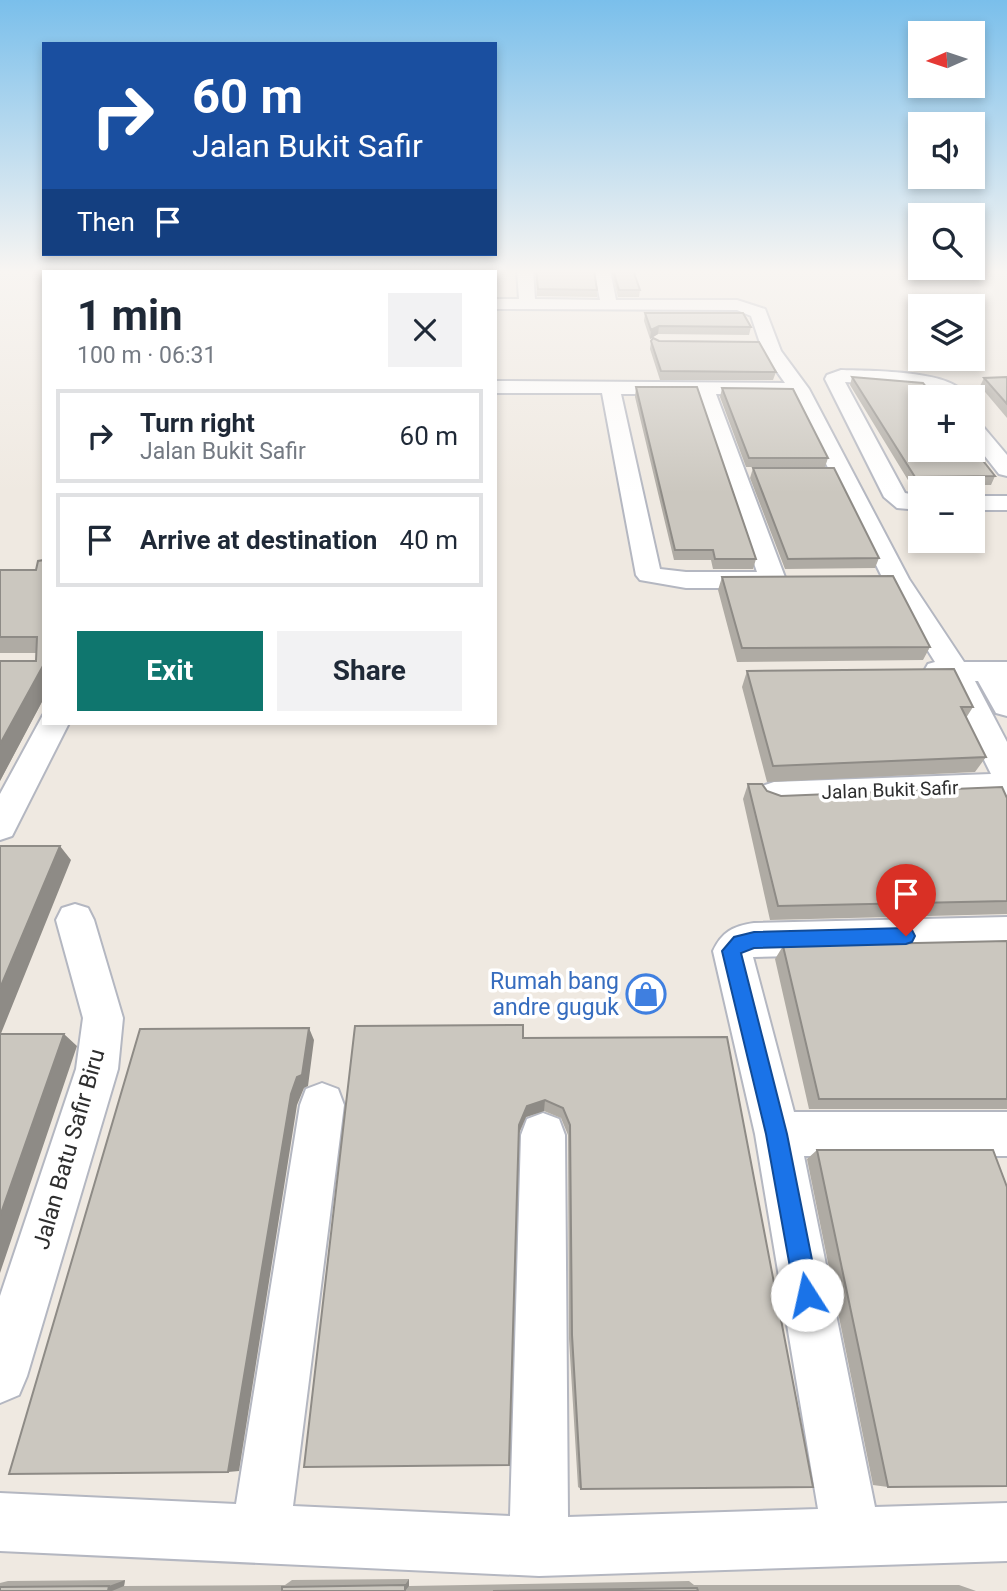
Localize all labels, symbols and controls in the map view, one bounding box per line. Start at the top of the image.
north arrow [908,21,985,98]
map controls [908,21,985,553]
text: 60 m [192,68,303,125]
icon: right [77,70,168,161]
button: sound [908,112,985,189]
text: Jalan Bukit Safir [192,127,423,165]
icon: arrive [149,203,187,241]
button: search [908,203,985,280]
text: Then [77,207,135,237]
text: 1 min [77,291,183,340]
button: close [388,293,462,367]
button: layers [908,294,985,371]
text: 100 m · 06:31 [77,342,216,369]
button: + [908,385,985,462]
text: Turn right [140,408,255,438]
icon: right [81,417,119,455]
text: 60 m [400,421,458,451]
text: Jalan Bukit Safir [140,438,306,465]
button: − [908,476,985,553]
icon: arrive [81,521,119,559]
text: Arrive at destination [140,525,377,555]
text: 40 m [400,525,458,555]
button: Exit [77,631,263,711]
button: Share [277,631,462,711]
street label: Jalan Bukit Safir [821,776,959,804]
pin [876,864,936,936]
icon: arrive [887,875,925,913]
place label: Rumah bang andre guguk [490,968,619,1021]
shop icon: Rumah bang andre guguk [625,973,667,1015]
street label: Jalan Batu Safir Biru [27,1046,111,1252]
position arrow [770,1258,844,1332]

